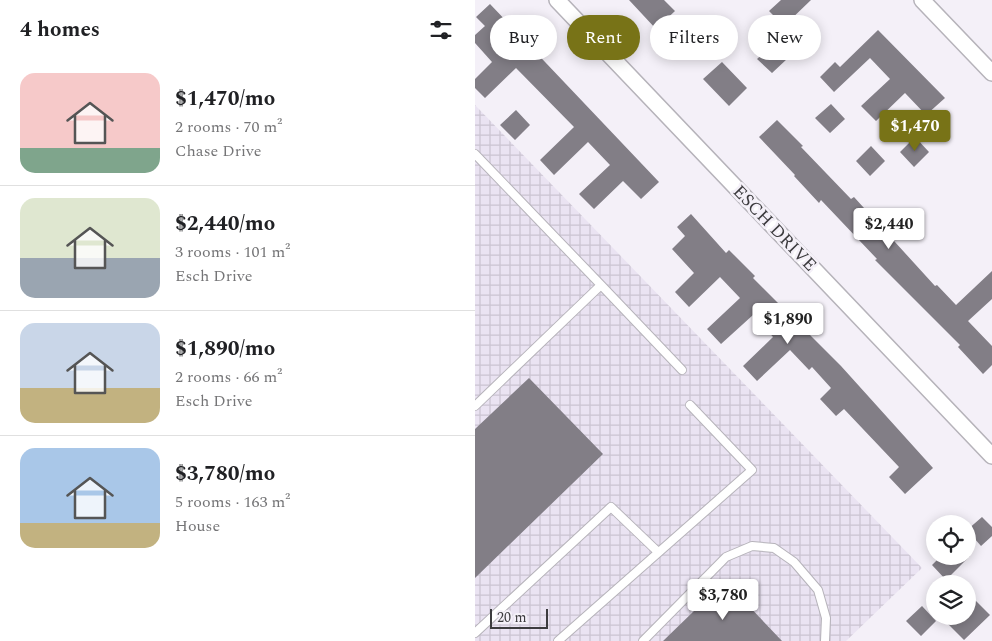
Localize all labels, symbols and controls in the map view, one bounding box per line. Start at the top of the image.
text: 4 homes [20,14,100,46]
chip: Buy [490,15,557,60]
chip: Rent [567,15,640,60]
chip: Filters [650,15,738,60]
chip: New [748,15,821,60]
icon: filters [427,16,455,44]
text: $1,470/mo [175,83,275,115]
icon: home [60,93,120,153]
pin: $1,470 [874,110,956,152]
text: $1,470 [890,114,940,138]
text: 2 rooms · 70 m² [175,115,282,139]
text: Chase Drive [175,139,262,163]
street label: ESCH DRIVE [726,179,823,278]
text: $2,440/mo [175,208,275,240]
pin: $2,440 [848,208,930,250]
text: $2,440 [864,212,914,236]
icon: home [60,218,120,278]
text: 3 rooms · 101 m² [175,240,290,264]
text: Esch Drive [175,264,253,288]
pin: $1,890 [747,302,829,345]
text: $1,890 [763,307,813,331]
text: $1,890/mo [175,333,275,365]
icon: home [60,343,120,403]
text: 2 rooms · 66 m² [175,365,282,389]
text: Esch Drive [175,389,253,413]
text: $3,780/mo [175,458,275,490]
icon: home [60,468,120,528]
text: 5 rooms · 163 m² [175,490,290,514]
text: House [175,514,220,538]
map controls [926,515,976,625]
button: locate [926,515,976,565]
button: layers [926,575,976,625]
pin: $3,780 [682,578,764,621]
text: $3,780 [698,583,748,607]
scale bar [490,606,547,629]
text: 20 m [497,607,527,628]

